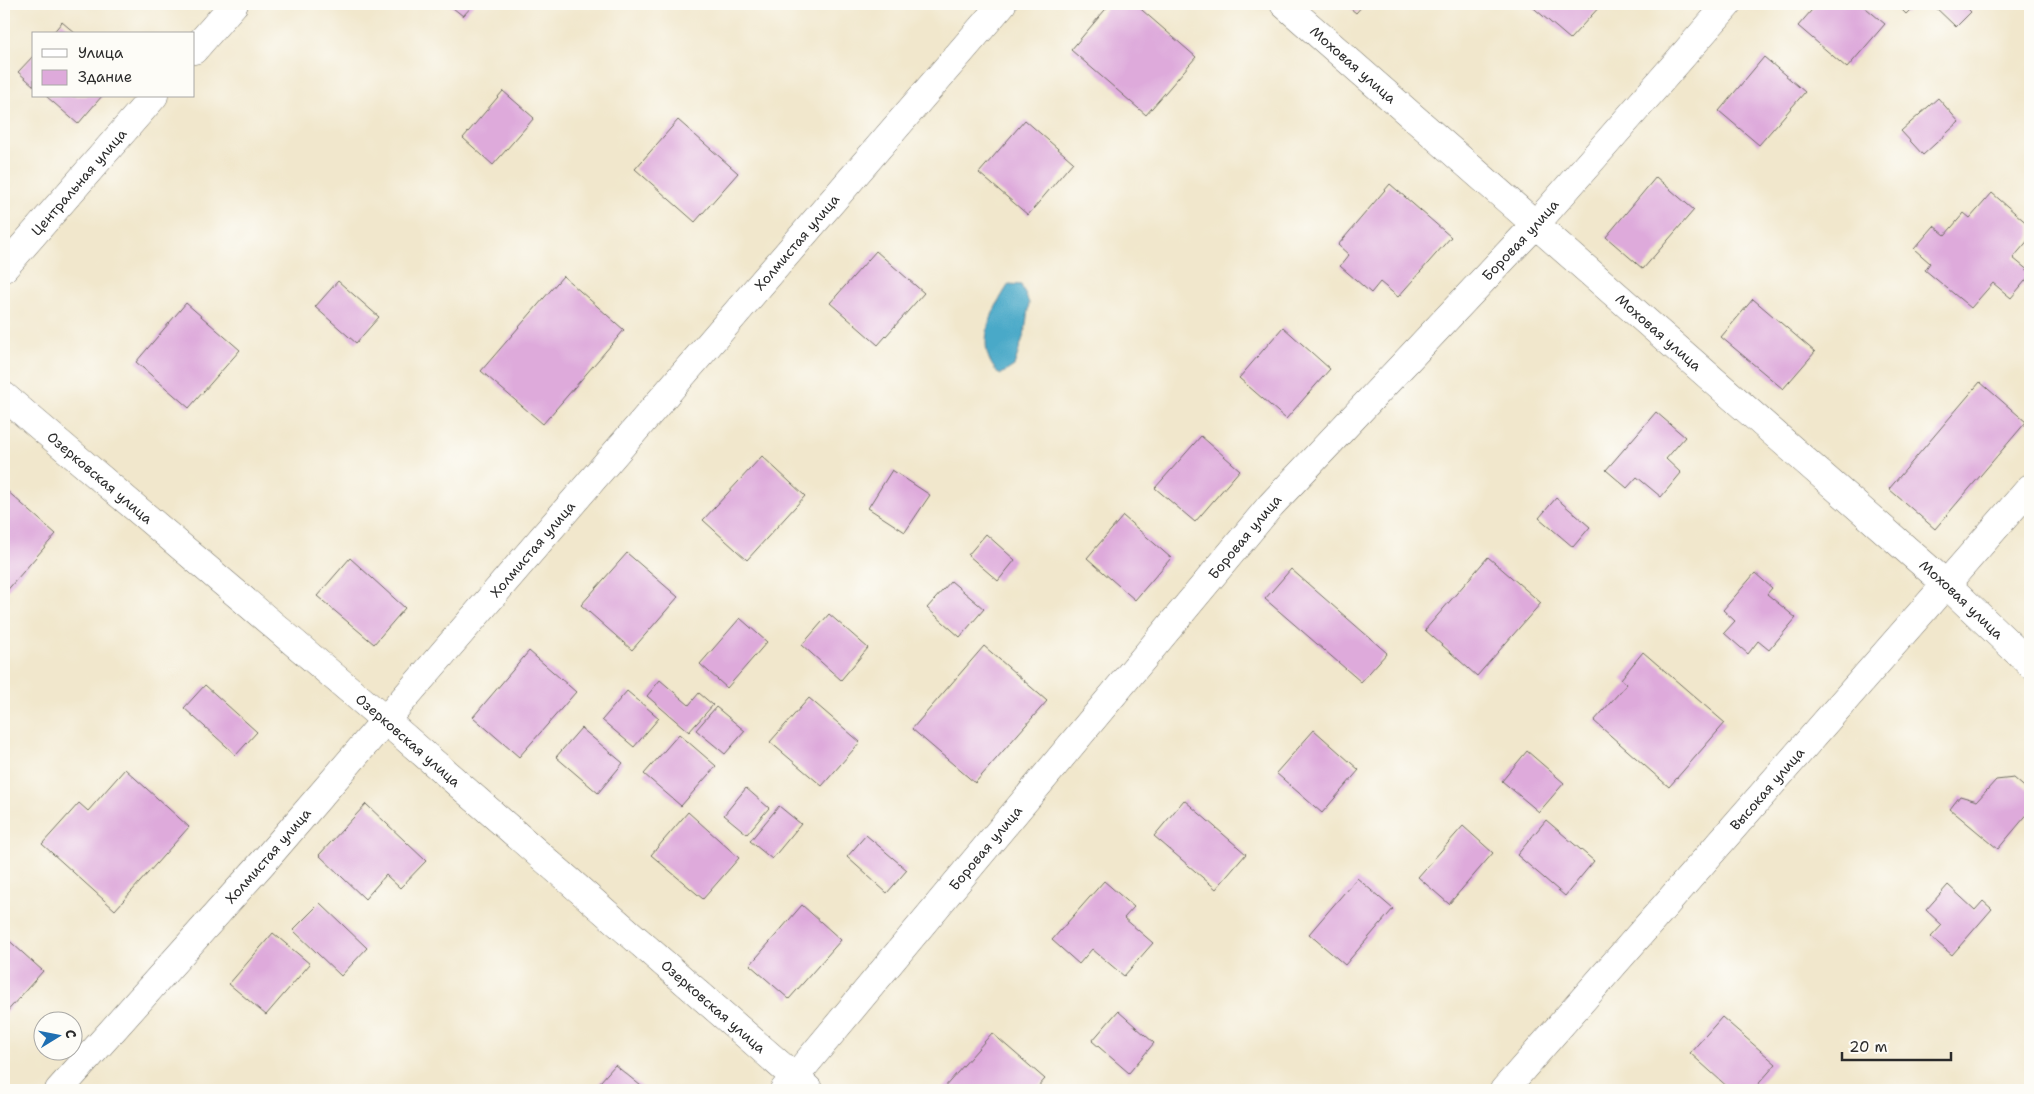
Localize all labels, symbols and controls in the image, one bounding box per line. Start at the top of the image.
street label: Моховая улица [1306,22,1400,107]
legend [32,32,195,98]
text: Улица [78,43,124,63]
text: Здание [78,67,132,87]
street label: Центральная улица [27,125,131,239]
street label: Холмистая улица [750,190,844,294]
street label: Боровая улица [1478,195,1563,285]
street label: Моховая улица [1612,290,1706,375]
street label: Озерковская улица [43,428,157,528]
street label: Боровая улица [1204,490,1285,583]
street label: Холмистая улица [486,497,579,601]
street label: Моховая улица [1916,556,2008,643]
street label: Озерковская улица [352,690,465,791]
street label: Высокая улица [1726,743,1808,834]
street label: Боровая улица [945,802,1026,894]
street label: Холмистая улица [221,804,315,907]
street label: Озерковская улица [657,956,770,1057]
north arrow [32,1012,82,1062]
text: С [61,1028,80,1040]
scale bar [1842,1029,1950,1061]
text: 20 m [1849,1037,1888,1057]

